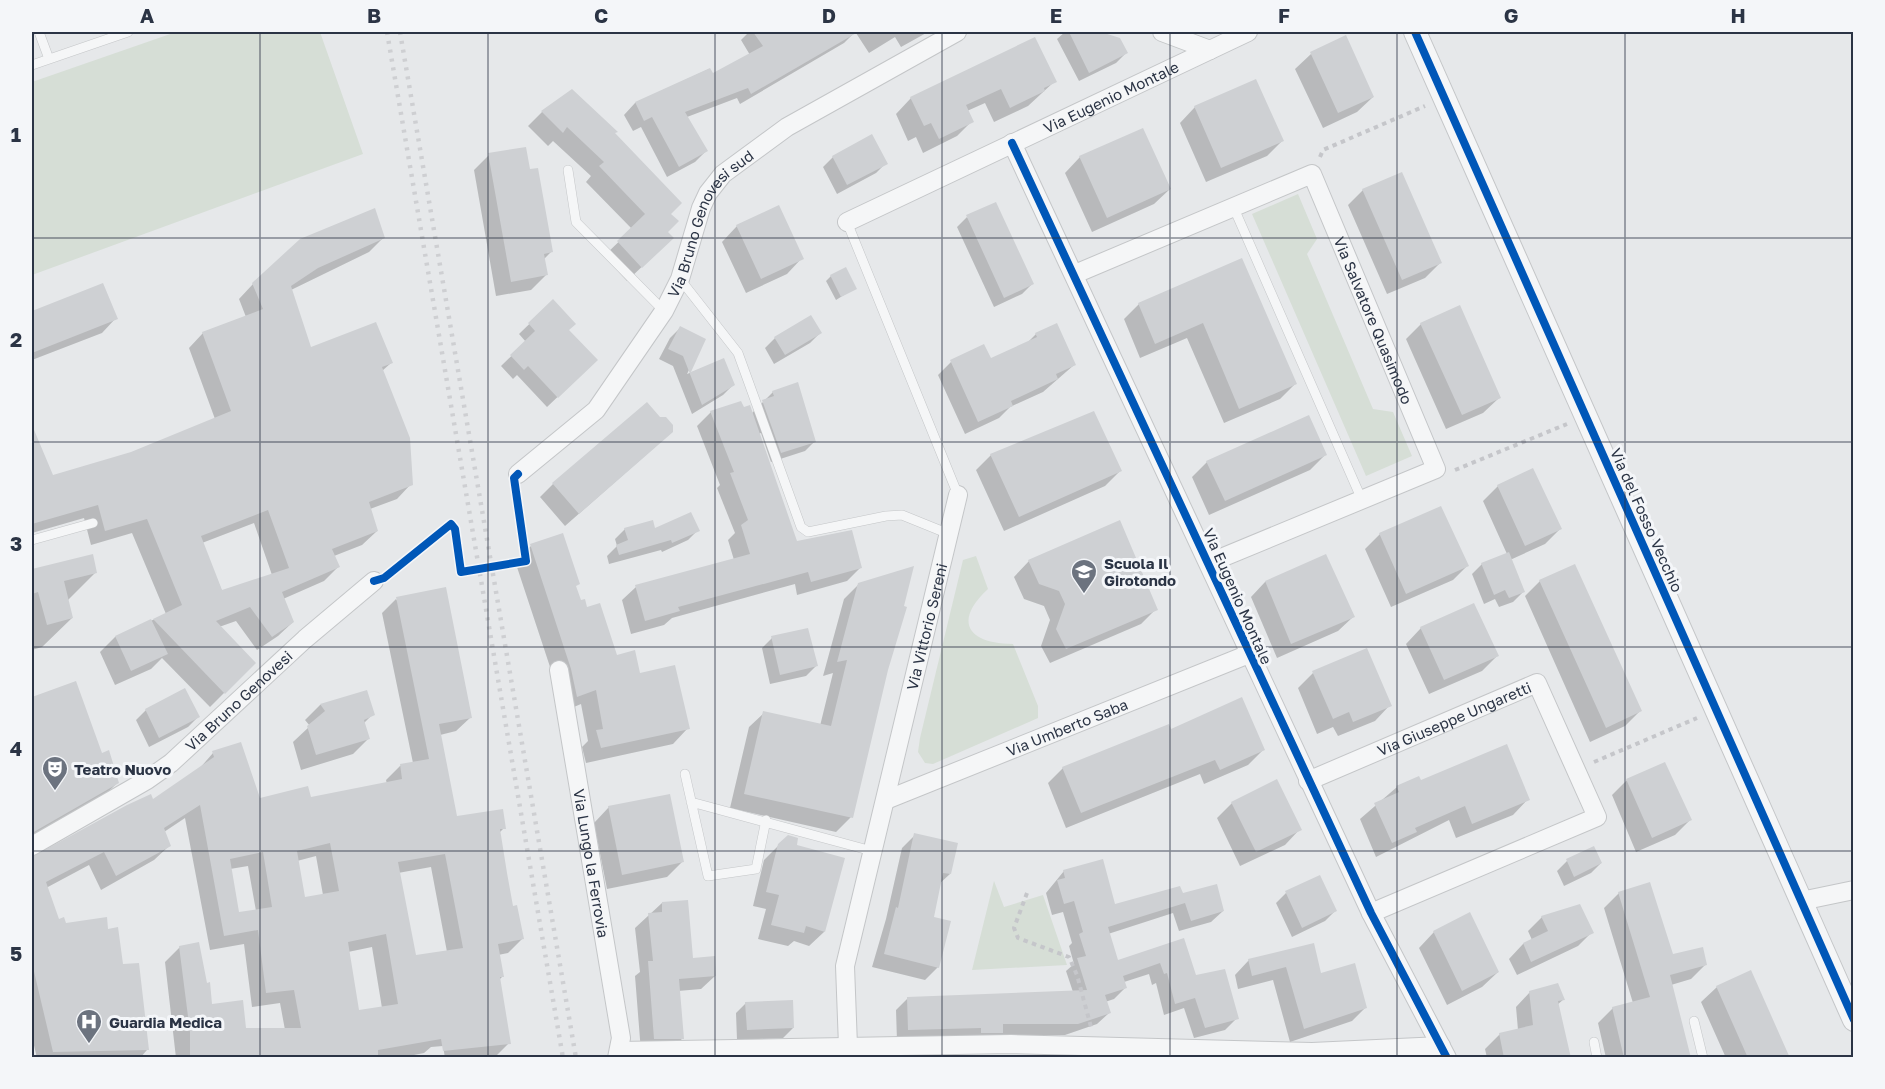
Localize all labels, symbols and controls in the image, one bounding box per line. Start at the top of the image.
text: A [140,3,154,27]
text: B [367,3,381,27]
text: C [594,3,608,27]
text: D [822,3,836,27]
text: E [1050,3,1062,27]
text: F [1278,3,1290,27]
text: G [1504,3,1518,27]
text: H [1730,3,1746,27]
street label: Via Eugenio Montale [1040,57,1182,137]
text: 1 [11,122,21,146]
street label: Via Bruno Genovesi sud [663,146,757,300]
street label: Via Salvatore Quasimodo [1330,234,1417,407]
text: 2 [10,327,22,351]
street label: Via del Fosso Vecchio [1607,445,1687,595]
street label: Via Eugenio Montale [1200,525,1276,667]
text: 3 [10,531,22,555]
place label: Scuola Il Girotondo [1104,554,1176,589]
school or university icon: Scuola Il Girotondo [1069,557,1099,595]
street label: Via Vittorio Sereni [902,561,950,692]
street label: Via Bruno Genovesi [181,647,296,754]
street label: Via Giuseppe Ungaretti [1374,678,1534,759]
street label: Via Umberto Saba [1004,695,1130,760]
text: 4 [10,736,22,760]
theatre icon: Teatro Nuovo [40,754,70,792]
place label: Teatro Nuovo [74,760,171,778]
street label: Via Lungo la Ferrovia [570,787,613,939]
text: 5 [10,941,22,965]
hospital icon: Guardia Medica [74,1007,104,1045]
place label: Guardia Medica [109,1013,222,1031]

